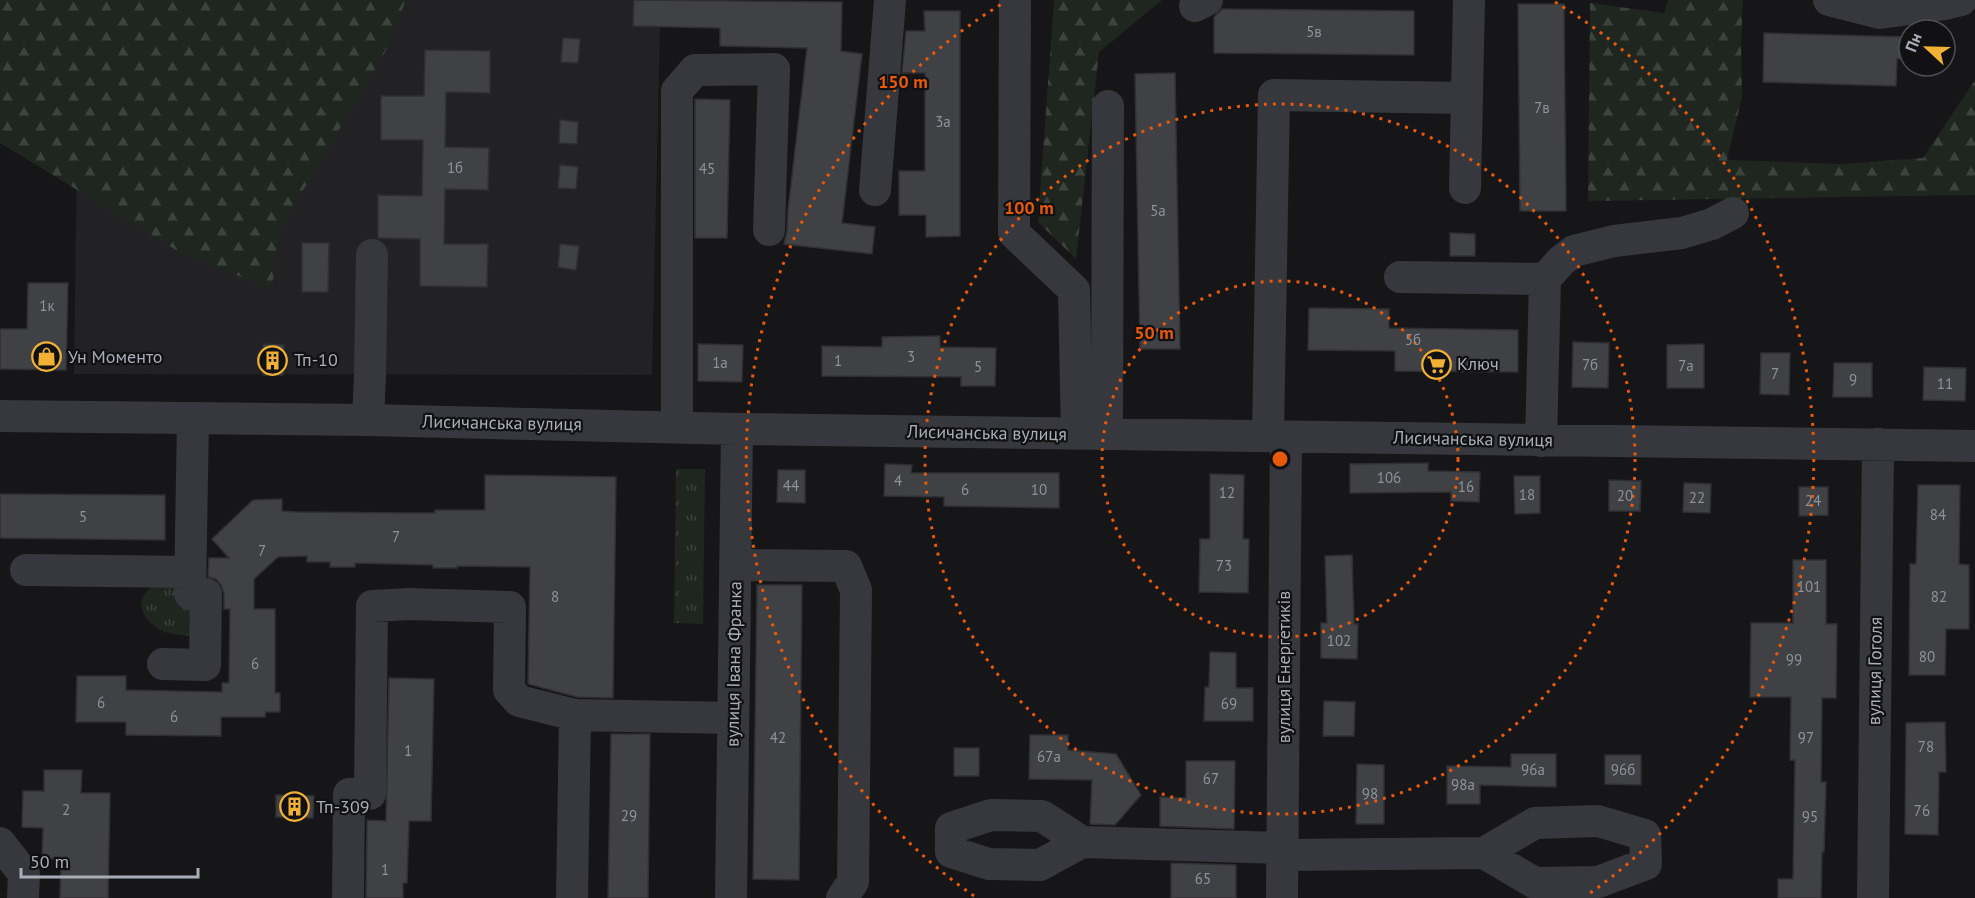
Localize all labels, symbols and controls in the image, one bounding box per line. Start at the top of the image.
north arrow [1897,18,1957,78]
house number: 5в [1306,22,1322,41]
text: Пн [1900,30,1926,55]
text: 150 m [878,70,928,93]
house number: 7в [1534,98,1550,117]
house number: 3а [935,112,951,131]
house number: 1б [447,158,463,177]
house number: 45 [699,159,715,178]
text: 100 m [1004,196,1054,219]
house number: 5а [1150,201,1166,220]
house number: 1к [39,296,55,315]
text: 50 m [1134,321,1174,344]
house number: 5б [1405,330,1421,349]
shop icon: Ун Моменто [31,341,63,373]
building icon: Тп-10 [257,344,289,376]
place label: Ун Моменто [68,345,162,368]
house number: 3 [907,347,915,366]
place label: Тп-10 [294,348,338,371]
supermarket icon: Ключ [1420,348,1452,380]
house number: 1 [834,351,842,370]
place label: Ключ [1457,352,1499,375]
house number: 1а [712,353,728,372]
house number: 7б [1582,355,1598,374]
house number: 7а [1678,356,1694,375]
house number: 5 [974,357,982,376]
house number: 7 [1771,364,1779,383]
house number: 9 [1849,370,1857,389]
house number: 11 [1937,374,1953,393]
street label: Лисичанська вулиця [421,410,582,435]
street label: Лисичанська вулиця [906,420,1067,445]
street label: Лисичанська вулиця [1392,426,1553,451]
centre of rings [1270,449,1290,469]
house number: 106 [1377,468,1401,487]
house number: 4 [894,471,902,490]
house number: 44 [783,476,799,495]
house number: 16 [1458,477,1474,496]
house number: 6 [961,480,969,499]
house number: 10 [1031,480,1047,499]
house number: 12 [1219,483,1235,502]
house number: 18 [1519,485,1535,504]
house number: 20 [1617,486,1633,505]
house number: 22 [1689,488,1705,507]
house number: 24 [1805,491,1821,510]
house number: 84 [1930,505,1946,524]
house number: 5 [79,507,87,526]
house number: 7 [392,527,400,546]
house number: 7 [258,541,266,560]
house number: 73 [1216,556,1232,575]
house number: 101 [1797,577,1821,596]
street label: вулиця Івана Франка [721,581,746,747]
house number: 8 [551,587,559,606]
house number: 82 [1931,587,1947,606]
street label: вулиця Енергетиків [1272,591,1295,743]
street label: вулиця Гоголя [1862,617,1887,725]
house number: 102 [1327,631,1351,650]
house number: 80 [1919,647,1935,666]
house number: 99 [1786,650,1802,669]
house number: 6 [251,654,259,673]
house number: 6 [97,693,105,712]
house number: 69 [1221,694,1237,713]
house number: 6 [170,707,178,726]
house number: 42 [770,728,786,747]
house number: 97 [1798,728,1814,747]
house number: 78 [1918,737,1934,756]
house number: 1 [404,741,412,760]
house number: 67а [1037,747,1061,766]
house number: 96а [1521,760,1545,779]
house number: 96б [1611,760,1635,779]
house number: 67 [1203,769,1219,788]
house number: 98а [1451,775,1475,794]
house number: 98 [1362,784,1378,803]
building icon: Тп-309 [279,791,311,823]
place label: Тп-309 [316,795,370,818]
house number: 2 [62,800,70,819]
house number: 76 [1914,801,1930,820]
house number: 29 [621,806,637,825]
house number: 95 [1802,807,1818,826]
scale bar [21,841,198,879]
text: 50 m [30,850,69,873]
house number: 1 [381,860,389,879]
house number: 65 [1195,869,1211,888]

